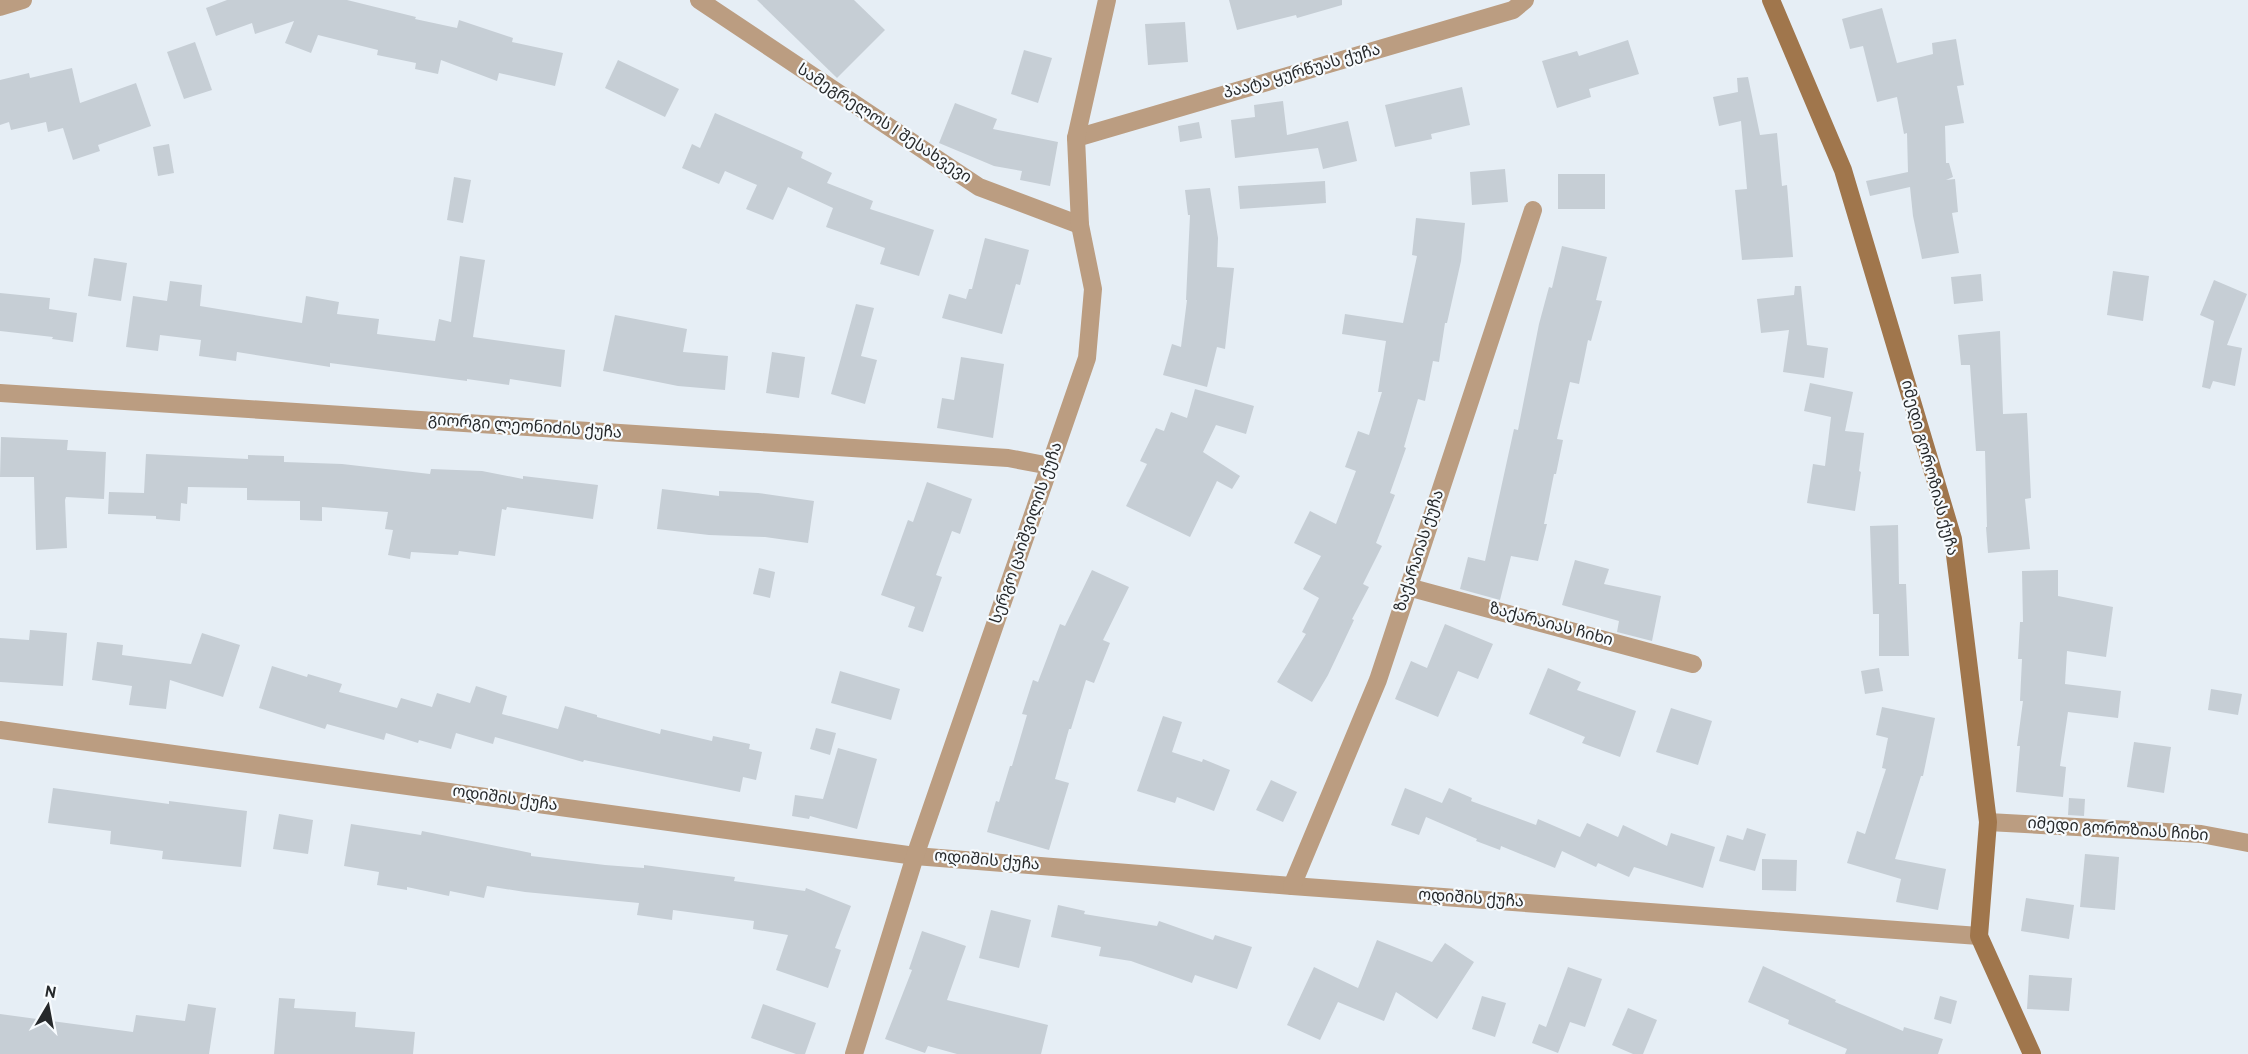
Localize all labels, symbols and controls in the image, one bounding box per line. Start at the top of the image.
street label: პაატა ყურწუას ქუჩა [1221,40,1383,104]
street label: სამეგრელოს I შესახვევი [793,60,975,188]
street label: იმედი გოროზიას ქუჩა [1896,378,1962,558]
street label: გიორგი ლეონიძის ქუჩა [427,410,623,444]
street label: სერგო ცაიშვილის ქუჩა [987,440,1067,626]
street label: ზაქარაიას ქუჩა [1391,488,1449,614]
street label: ზაქარაიას ჩიხი [1487,599,1615,651]
street label: ოდიშის ქუჩა [451,782,559,816]
street label: იმედი გოროზიას ჩიხი [2027,814,2209,846]
street label: ოდიშის ქუჩა [933,846,1041,876]
street label: ოდიშის ქუჩა [1418,885,1524,913]
north arrow [18,976,78,1036]
text: N [43,982,58,1004]

